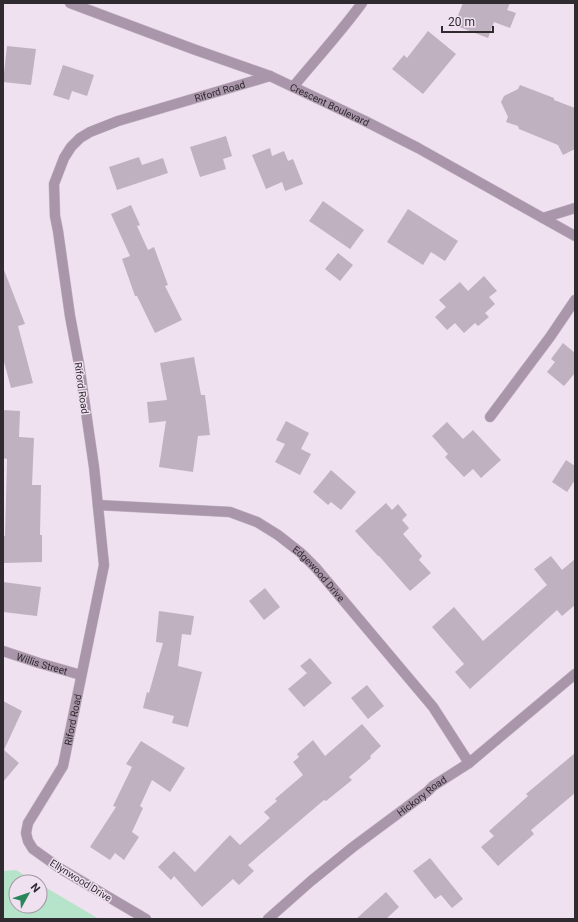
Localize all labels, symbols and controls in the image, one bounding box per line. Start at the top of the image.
scale bar [442,8,493,34]
text: 20 m [448,15,475,29]
street label: Riford Road [193,79,246,104]
street label: Crescent Boulevard [288,81,371,128]
street label: Riford Road [72,361,91,415]
street label: Edgewood Drive [290,544,347,604]
street label: Willis Street [15,651,69,677]
street label: Riford Road [62,693,84,747]
street label: Hickory Road [395,774,448,818]
street label: Ellynwood Drive [48,857,113,904]
north arrow [8,874,48,914]
text: N [28,881,43,895]

